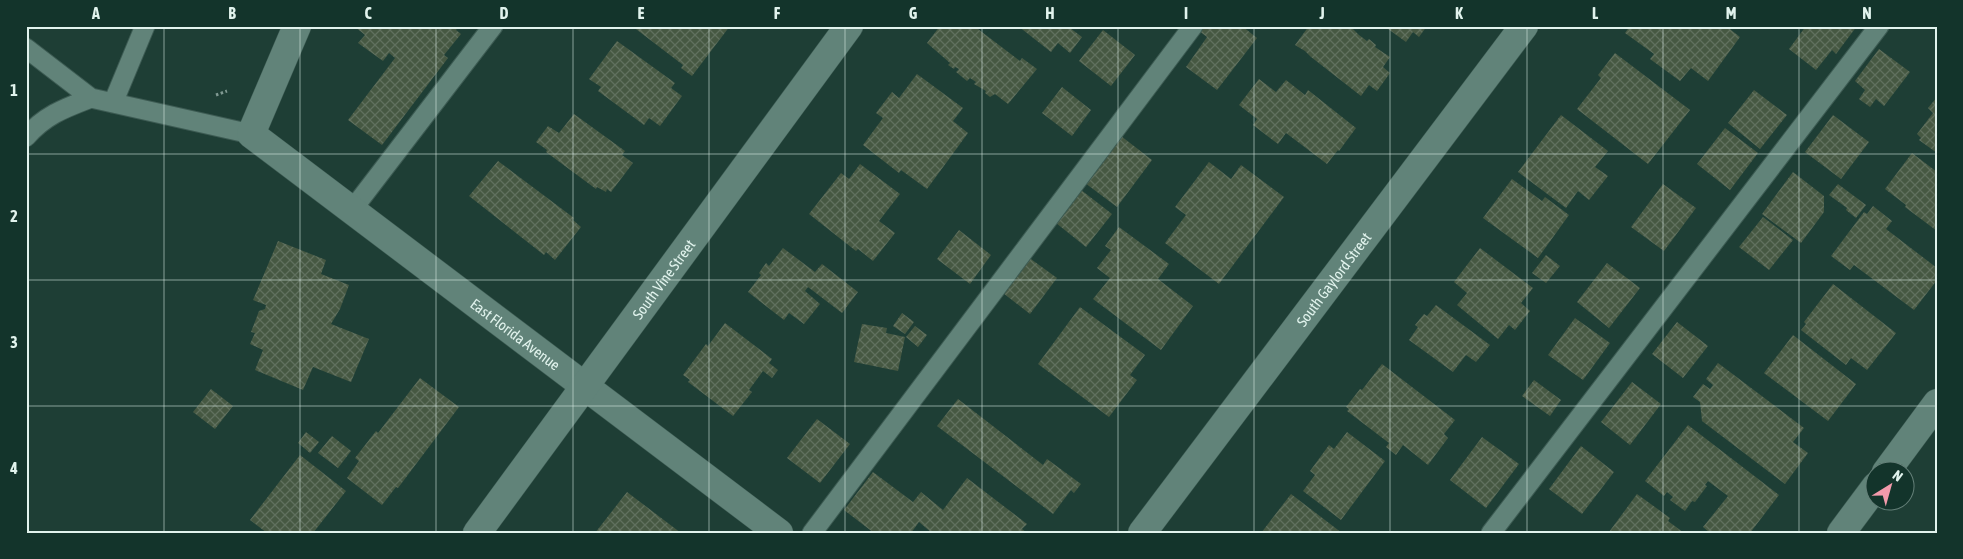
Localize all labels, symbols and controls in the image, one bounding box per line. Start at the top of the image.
text: A [91,4,100,22]
text: B [228,4,236,22]
text: C [364,4,372,22]
text: D [500,4,509,22]
text: E [638,4,645,22]
text: F [774,4,781,22]
text: G [909,4,918,22]
text: H [1045,4,1055,22]
text: I [1184,4,1188,22]
text: J [1318,4,1325,22]
text: K [1455,4,1463,22]
text: L [1592,4,1599,22]
text: M [1726,4,1736,22]
text: N [1862,4,1872,22]
text: 1 [10,81,18,99]
text: 2 [10,207,18,225]
street label: South Gaylord Street [1293,229,1374,329]
street label: South Vine Street [629,236,698,322]
street label: East Florida Avenue [468,295,564,373]
text: 3 [10,333,18,351]
text: 4 [9,459,18,477]
north arrow [1866,462,1916,512]
text: N [1890,467,1906,484]

